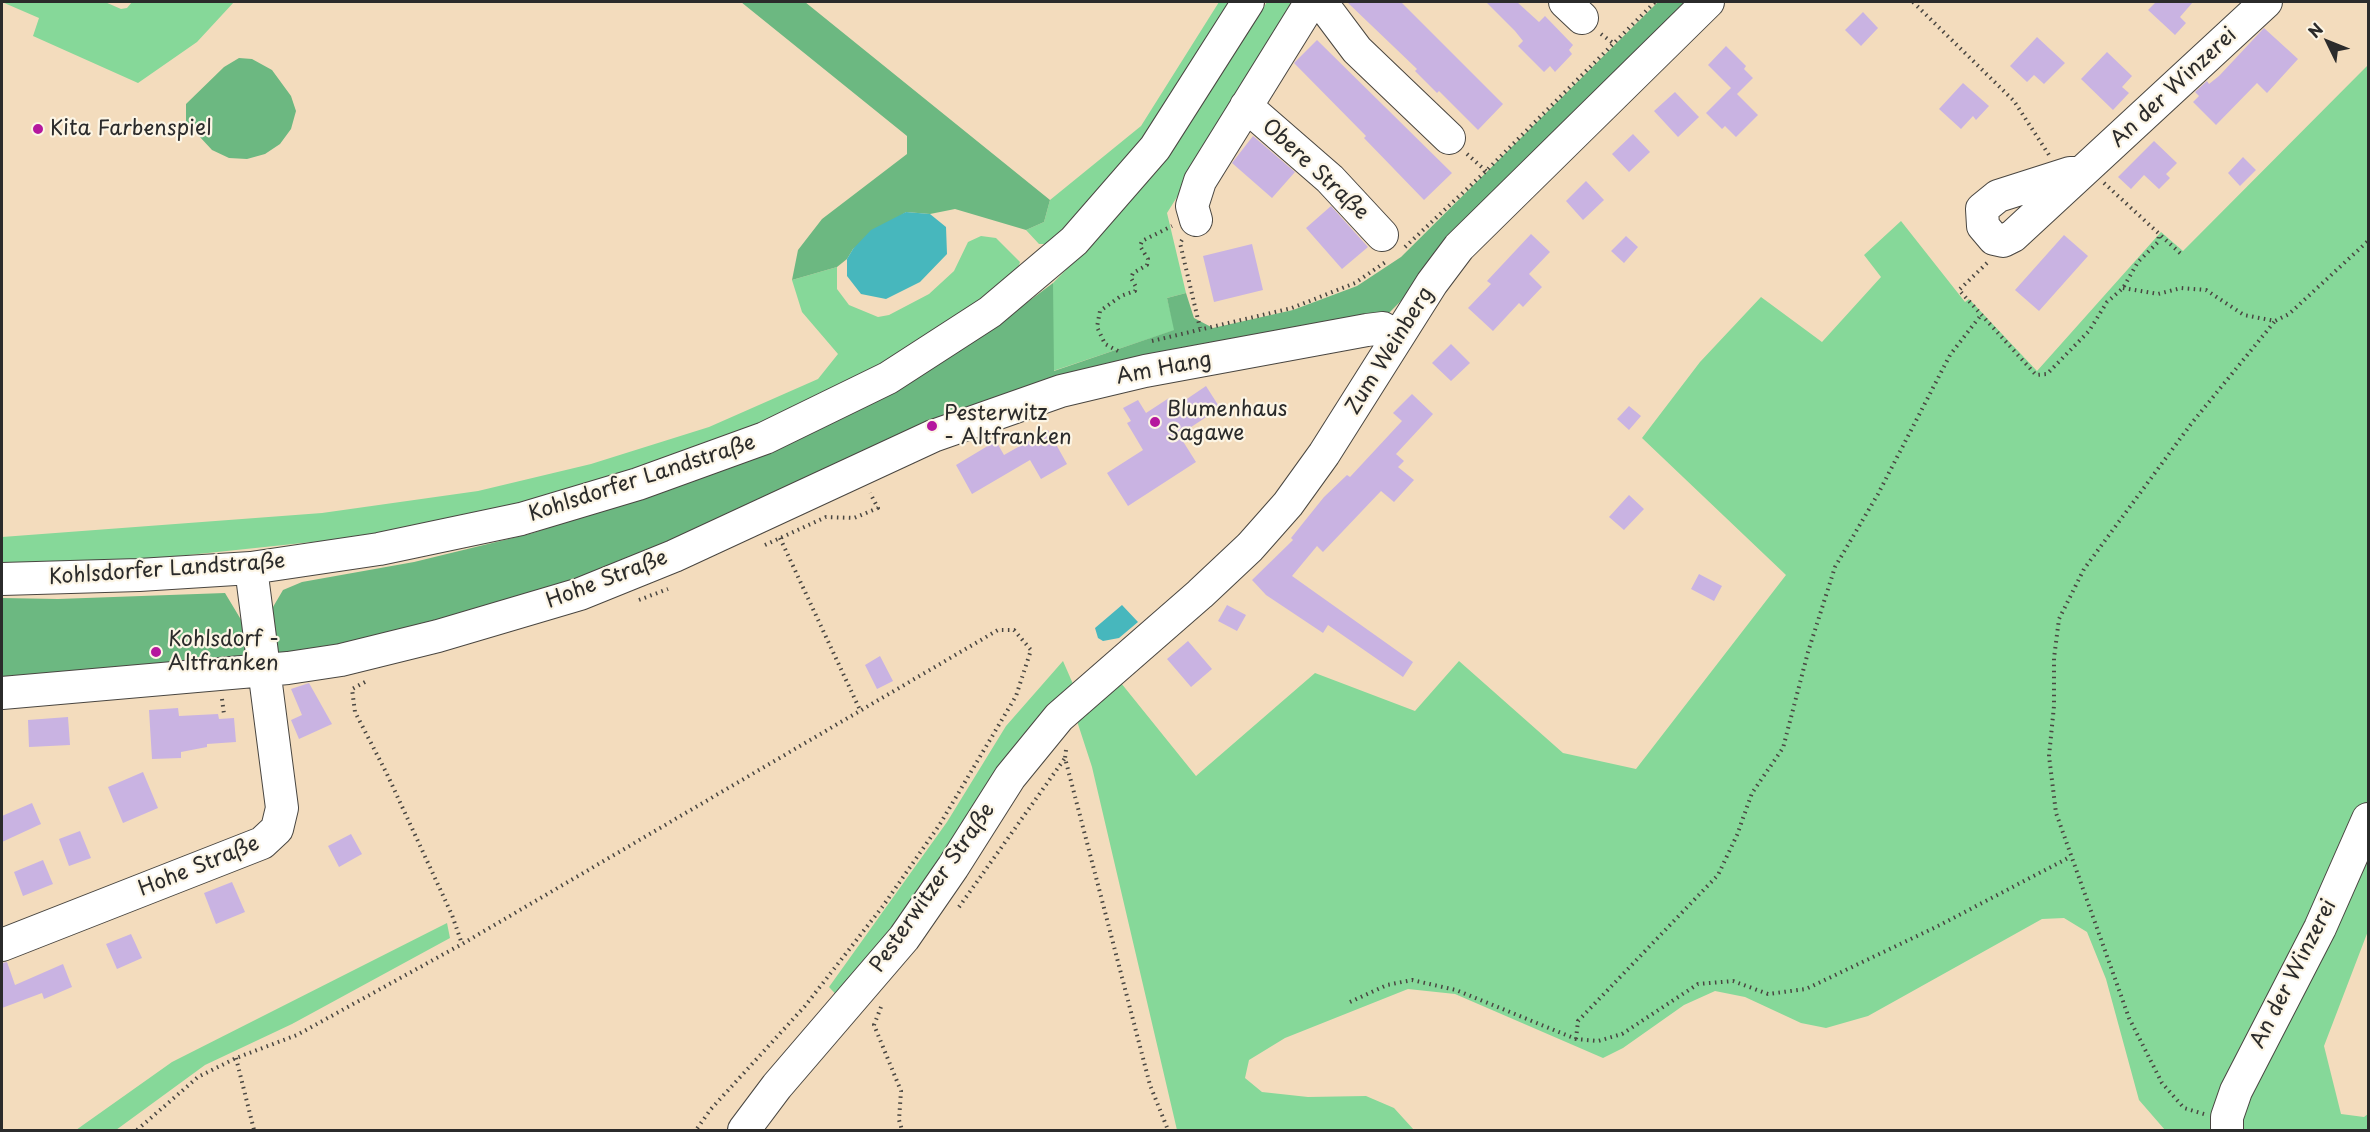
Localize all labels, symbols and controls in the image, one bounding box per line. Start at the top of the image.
north arrow [2298,12,2358,72]
text: N [2302,17,2328,43]
street label: An der Winzerei [2106,23,2242,153]
street label: Obere Straße [1256,114,1374,226]
place label: Kita Farbenspiel [50,116,212,142]
marker: Kita Farbenspiel [31,122,45,136]
street label: Zum Weinberg [1341,283,1439,419]
street label: Am Hang [1114,347,1214,391]
place label: Blumenhaus Sagawe [1167,397,1287,447]
place label: Pesterwitz - Altfranken [944,401,1072,451]
marker: Blumenhaus Sagawe [1148,415,1162,429]
marker: Pesterwitz - Altfranken [925,419,939,433]
street label: Kohlsdorfer Landstraße [525,430,759,528]
street label: Hohe Straße [543,545,671,615]
street label: Kohlsdorfer Landstraße [48,549,286,591]
place label: Kohlsdorf - Altfranken [168,627,279,677]
marker: Kohlsdorf - Altfranken [149,645,163,659]
street label: Pesterwitzer Straße [865,799,1001,977]
street label: Hohe Straße [135,831,263,903]
street label: An der Winzerei [2246,895,2342,1053]

